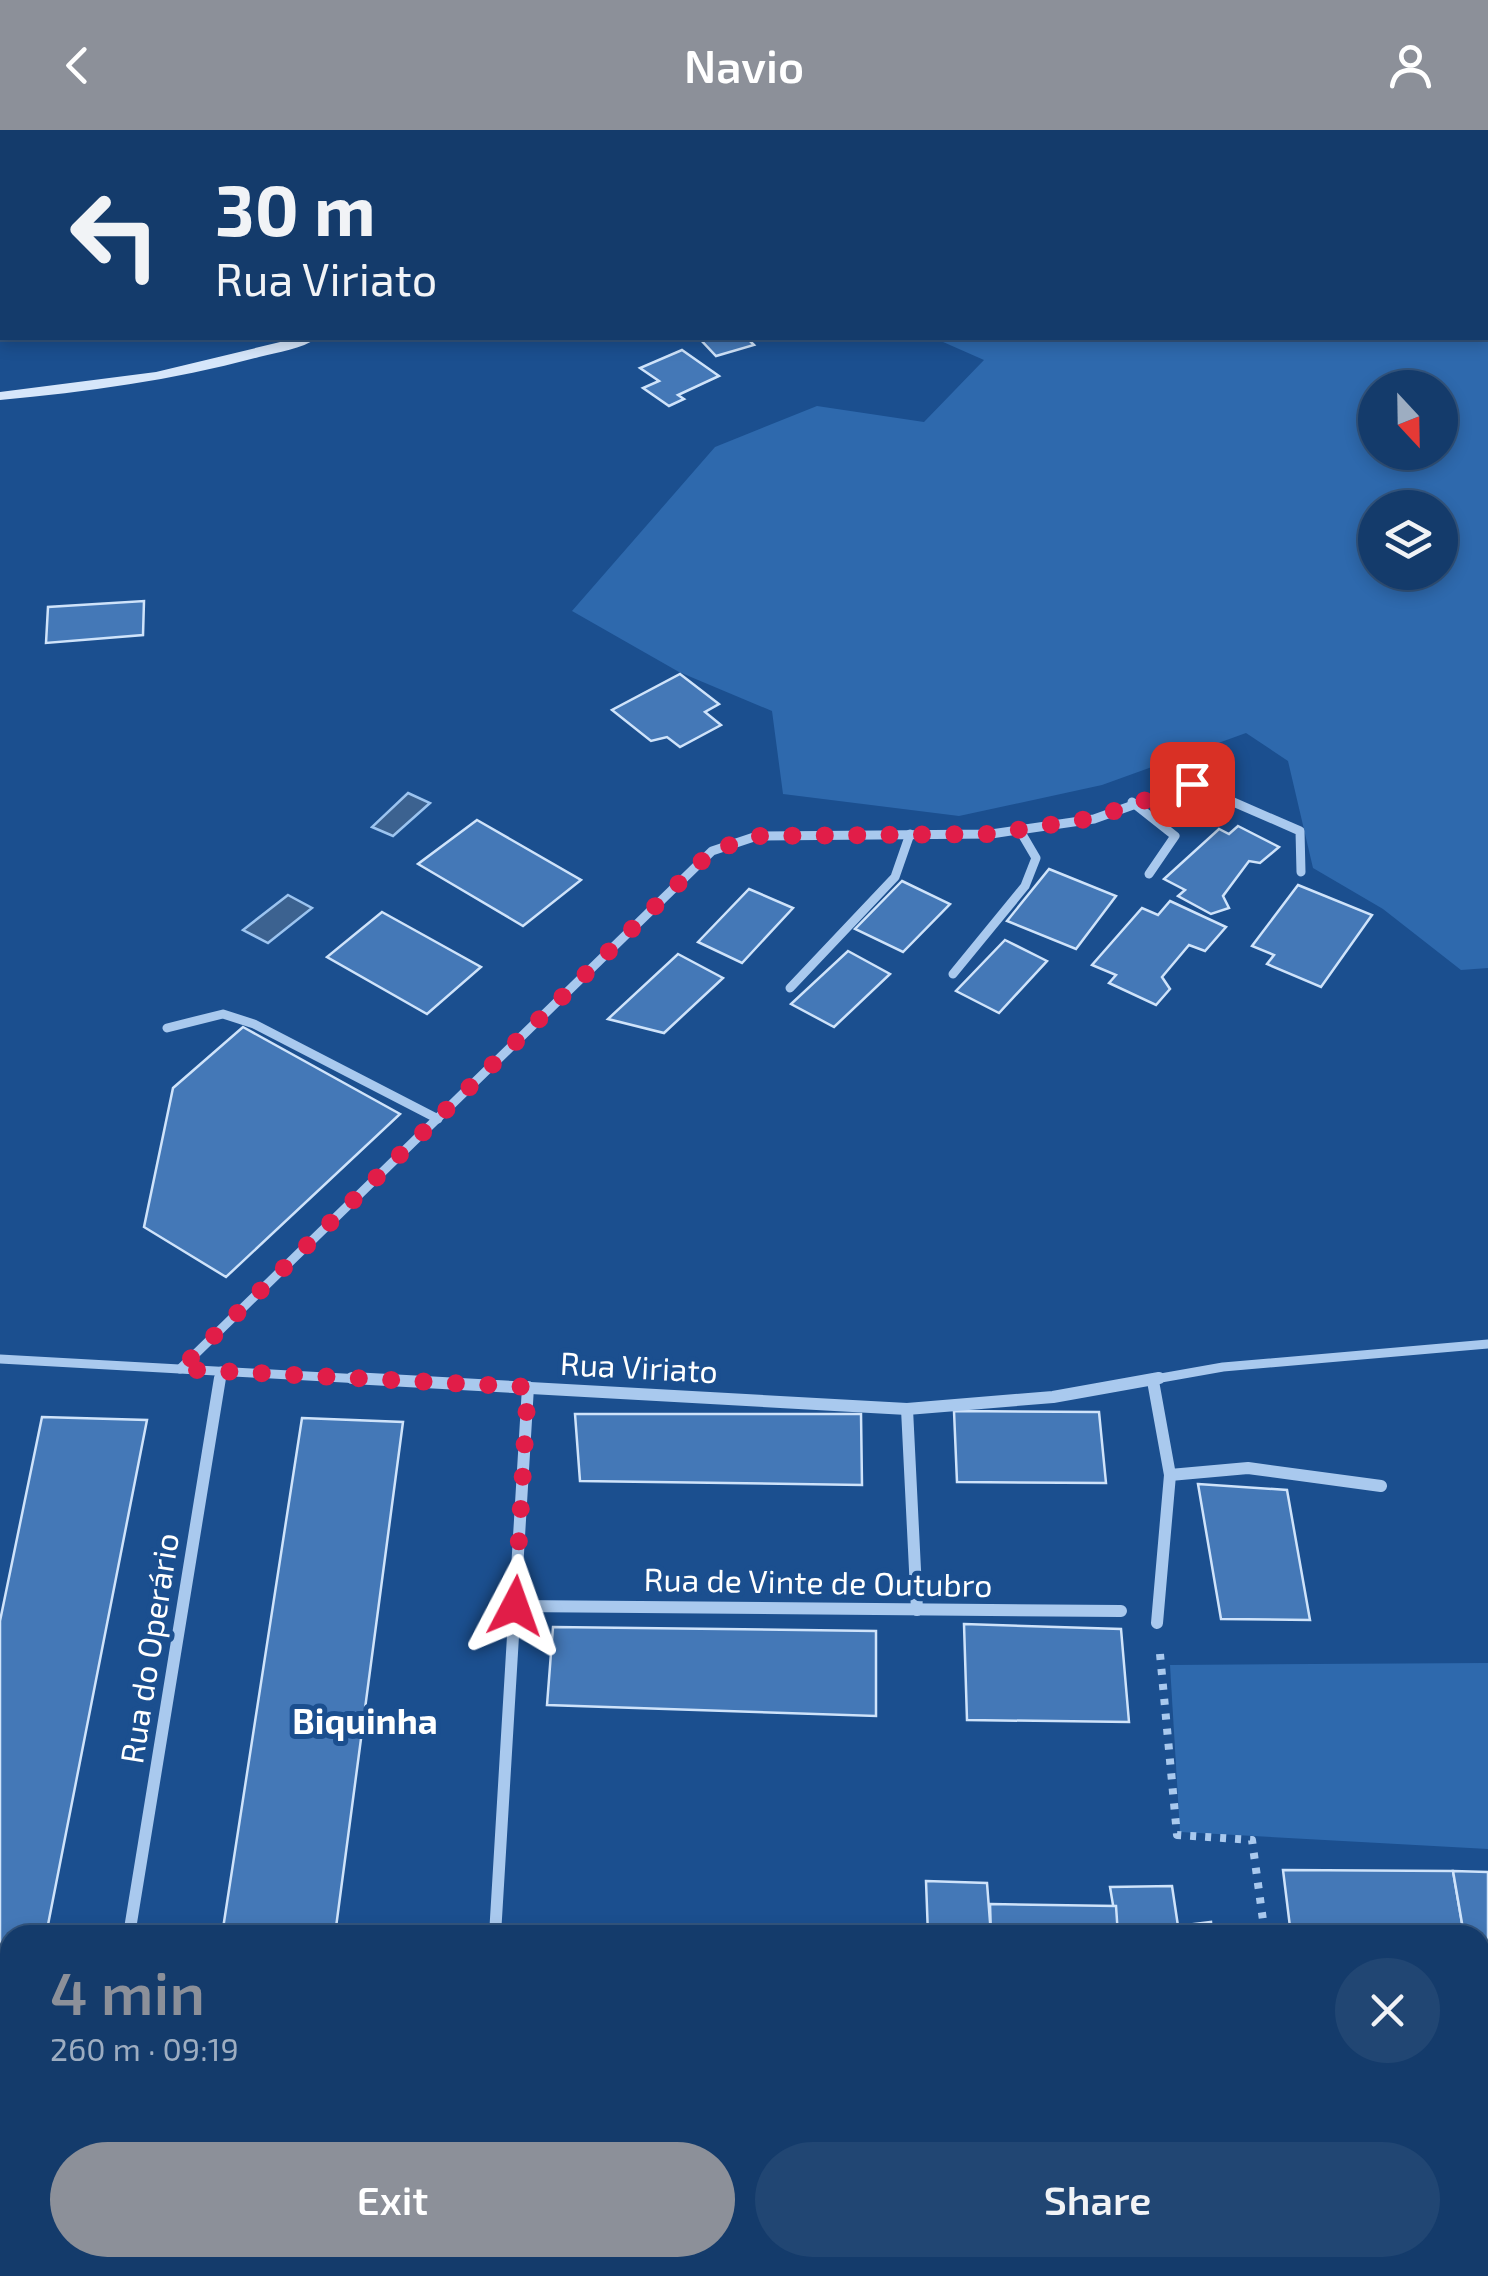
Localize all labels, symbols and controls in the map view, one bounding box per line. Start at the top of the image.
icon: back [50,38,105,93]
text: Navio [684,38,804,92]
icon: person [1383,38,1438,93]
text: 30 m [215,166,376,250]
icon: left [50,170,180,300]
text: Rua Viriato [215,251,437,305]
north arrow [1358,370,1458,470]
map controls [1358,370,1458,590]
button: layers [1358,490,1458,590]
pin [1150,742,1235,827]
icon: arrive [1165,757,1220,812]
street label: Rua Viriato [559,1343,719,1389]
street label: Rua do Operário [111,1530,185,1766]
position arrow [463,1554,567,1658]
street label: Rua de Vinte de Outubro [643,1559,993,1603]
district label: Biquinha [292,1699,438,1741]
text: 4 min [50,1955,205,2027]
button: close [1335,1958,1440,2063]
text: 260 m · 09:19 [50,2029,239,2067]
button: Exit [50,2142,735,2257]
button: Share [755,2142,1440,2257]

